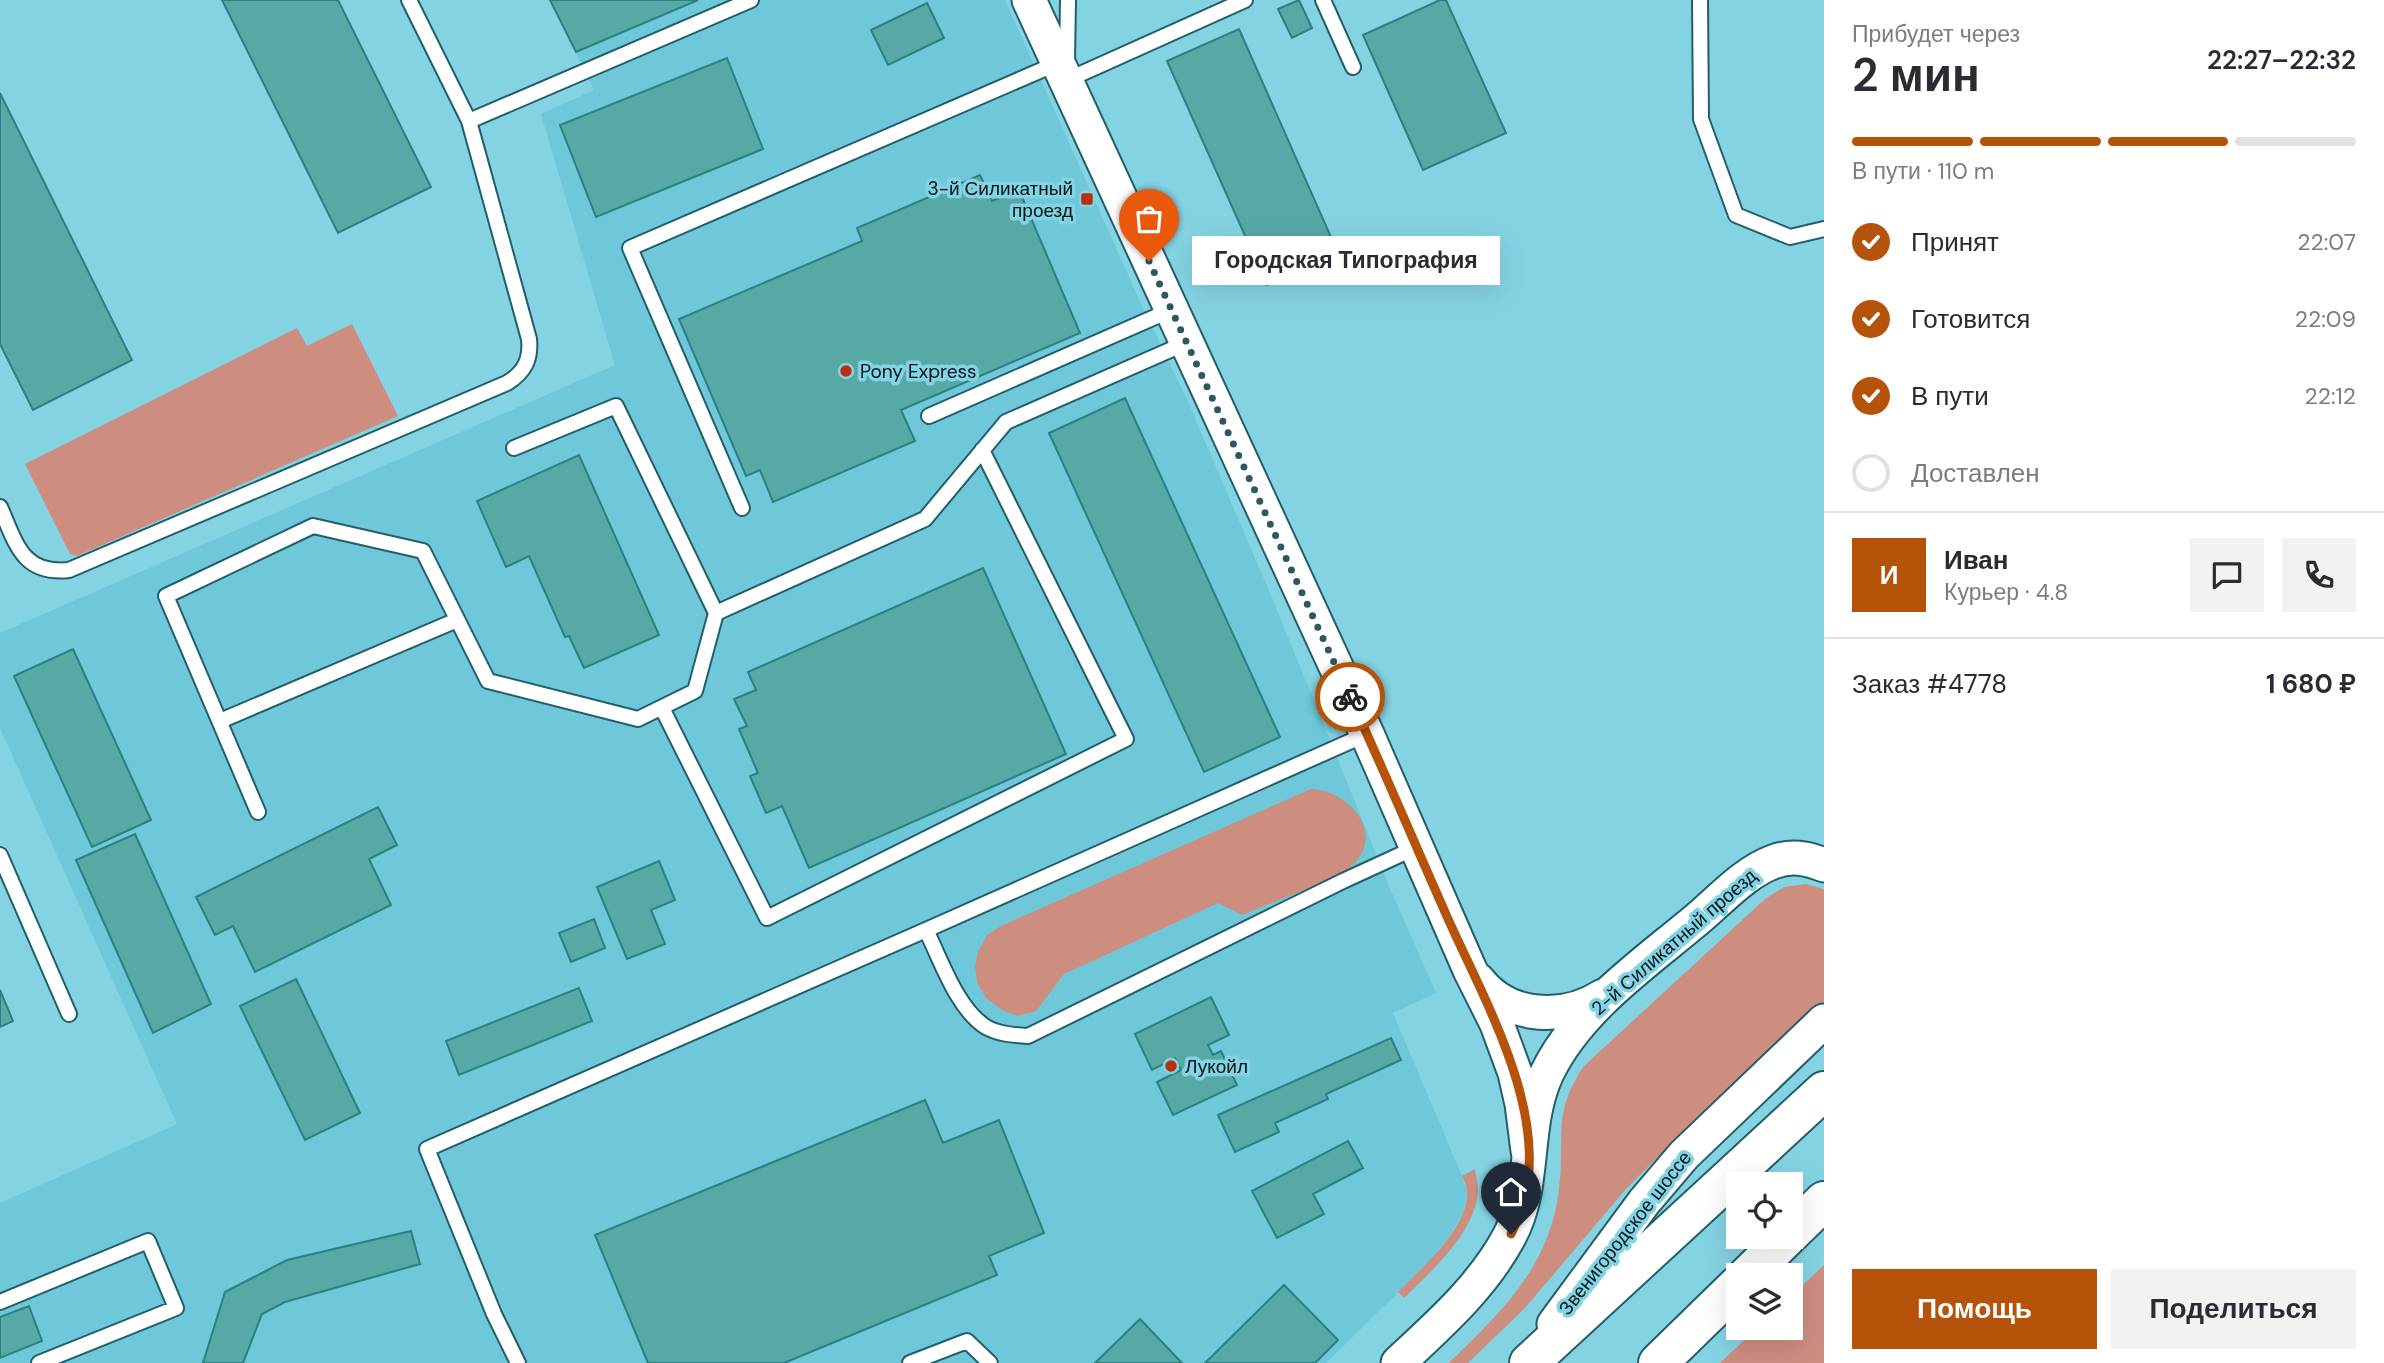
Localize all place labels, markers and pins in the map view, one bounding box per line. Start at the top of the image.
place label: 3-й Силикатный проезд [927,176,1073,223]
pin [1119,189,1179,261]
marker: 3-й Силикатный проезд [1079,191,1095,207]
callout: Городская Типография [1191,236,1499,286]
place label: Pony Express [860,359,977,384]
marker: Pony Express [838,363,854,379]
place label: Лукойл [1185,1054,1248,1079]
marker: Лукойл [1163,1058,1179,1074]
pin [1481,1162,1541,1234]

